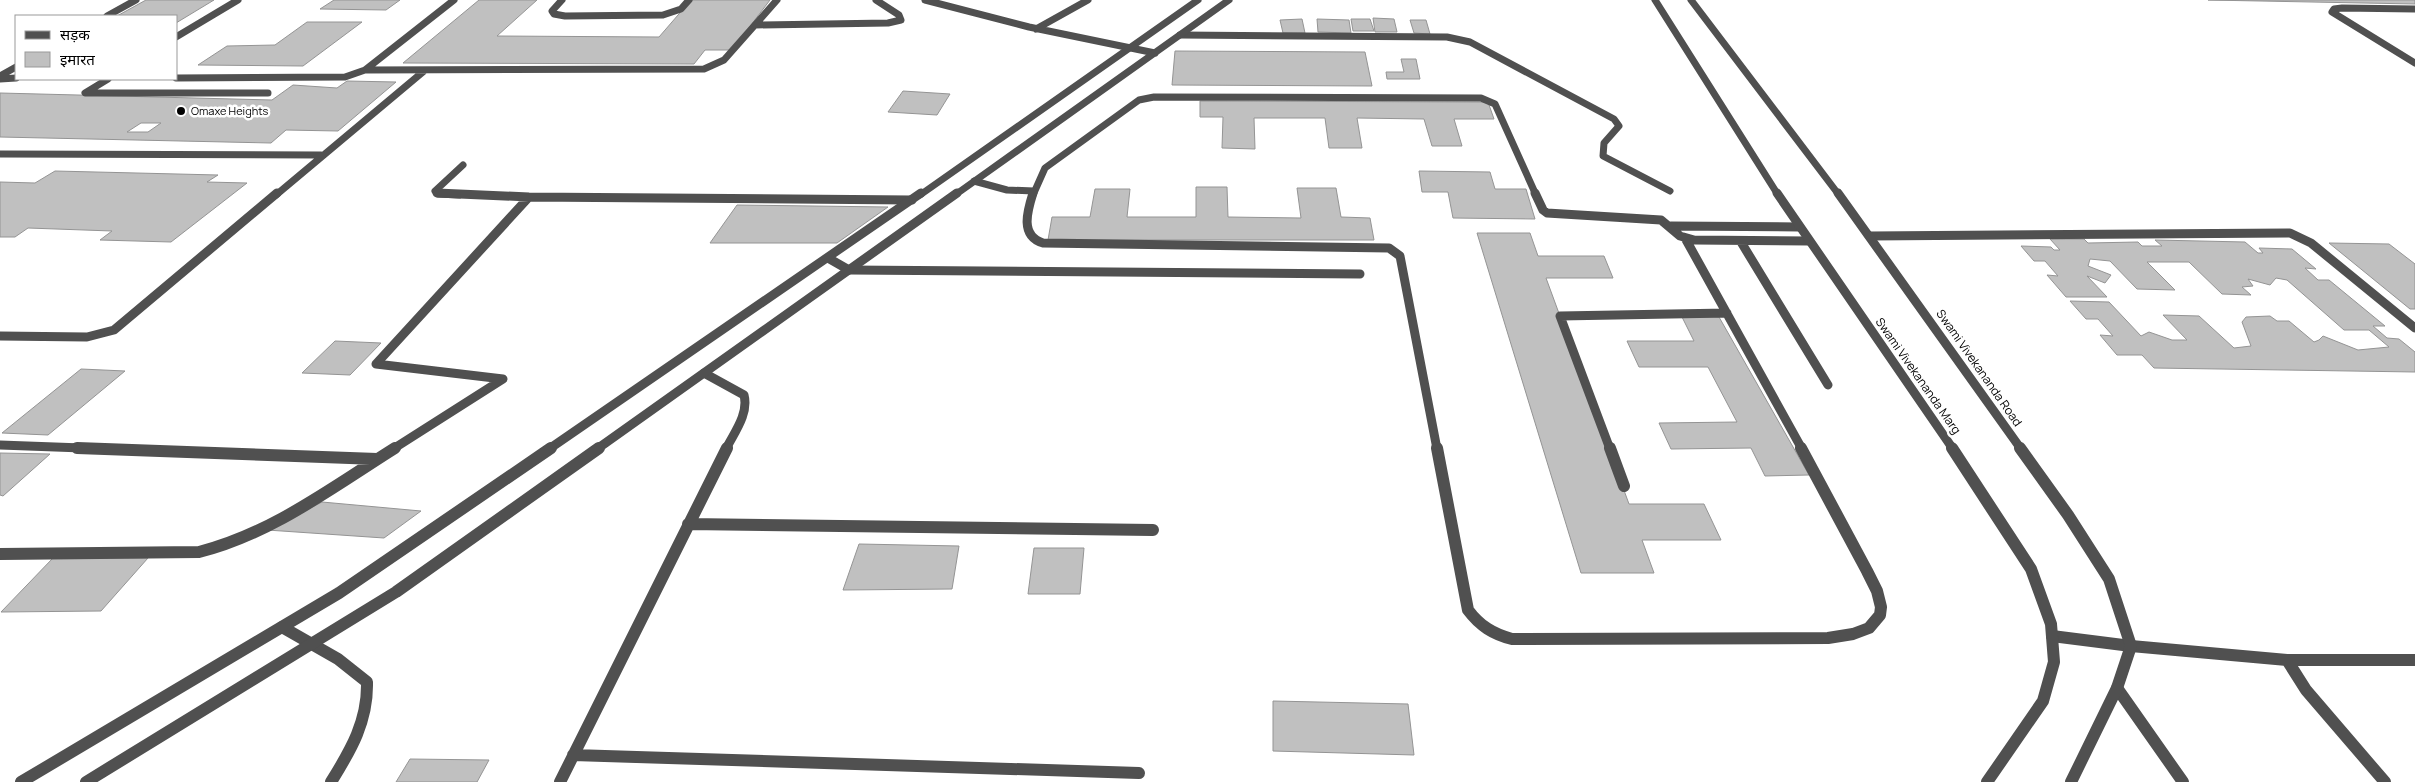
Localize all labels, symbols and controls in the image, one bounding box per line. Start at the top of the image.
legend [15,15,178,80]
text: सड़क [60,24,90,45]
text: इमारत [60,49,95,70]
place label: Omaxe Heights [191,103,269,118]
marker: Omaxe Heights [175,105,187,117]
street label: Swami Vivekananda Road [1933,306,2026,430]
street label: Swami Vivekananda Marg [1872,314,1965,437]

